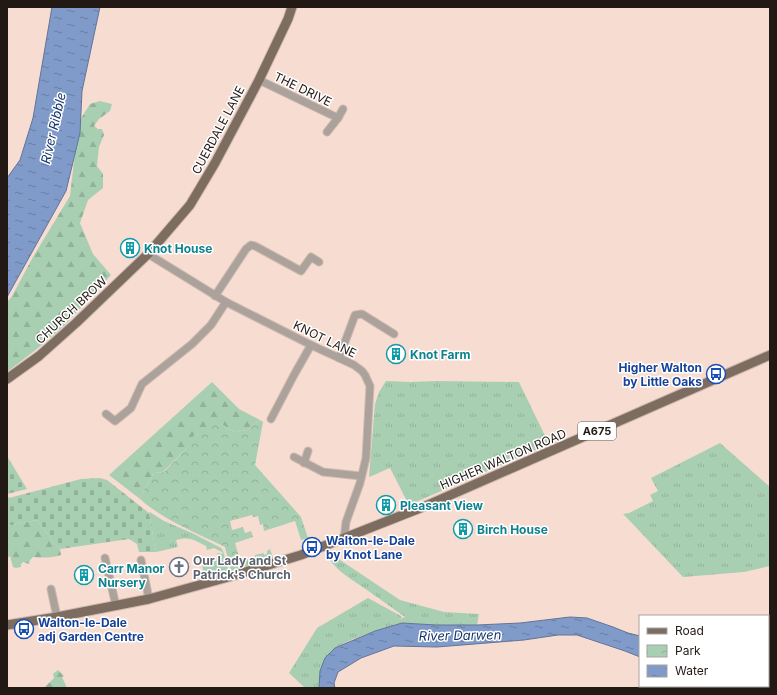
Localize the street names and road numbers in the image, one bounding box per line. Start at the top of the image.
street label: THE DRIVE [272,69,334,109]
street label: CUERDALE LANE [188,83,248,177]
street label: CHURCH BROW [32,273,110,347]
street label: KNOT LANE [291,317,359,361]
road number: A675 [578,422,616,440]
street label: HIGHER WALTON ROAD [438,426,568,492]

